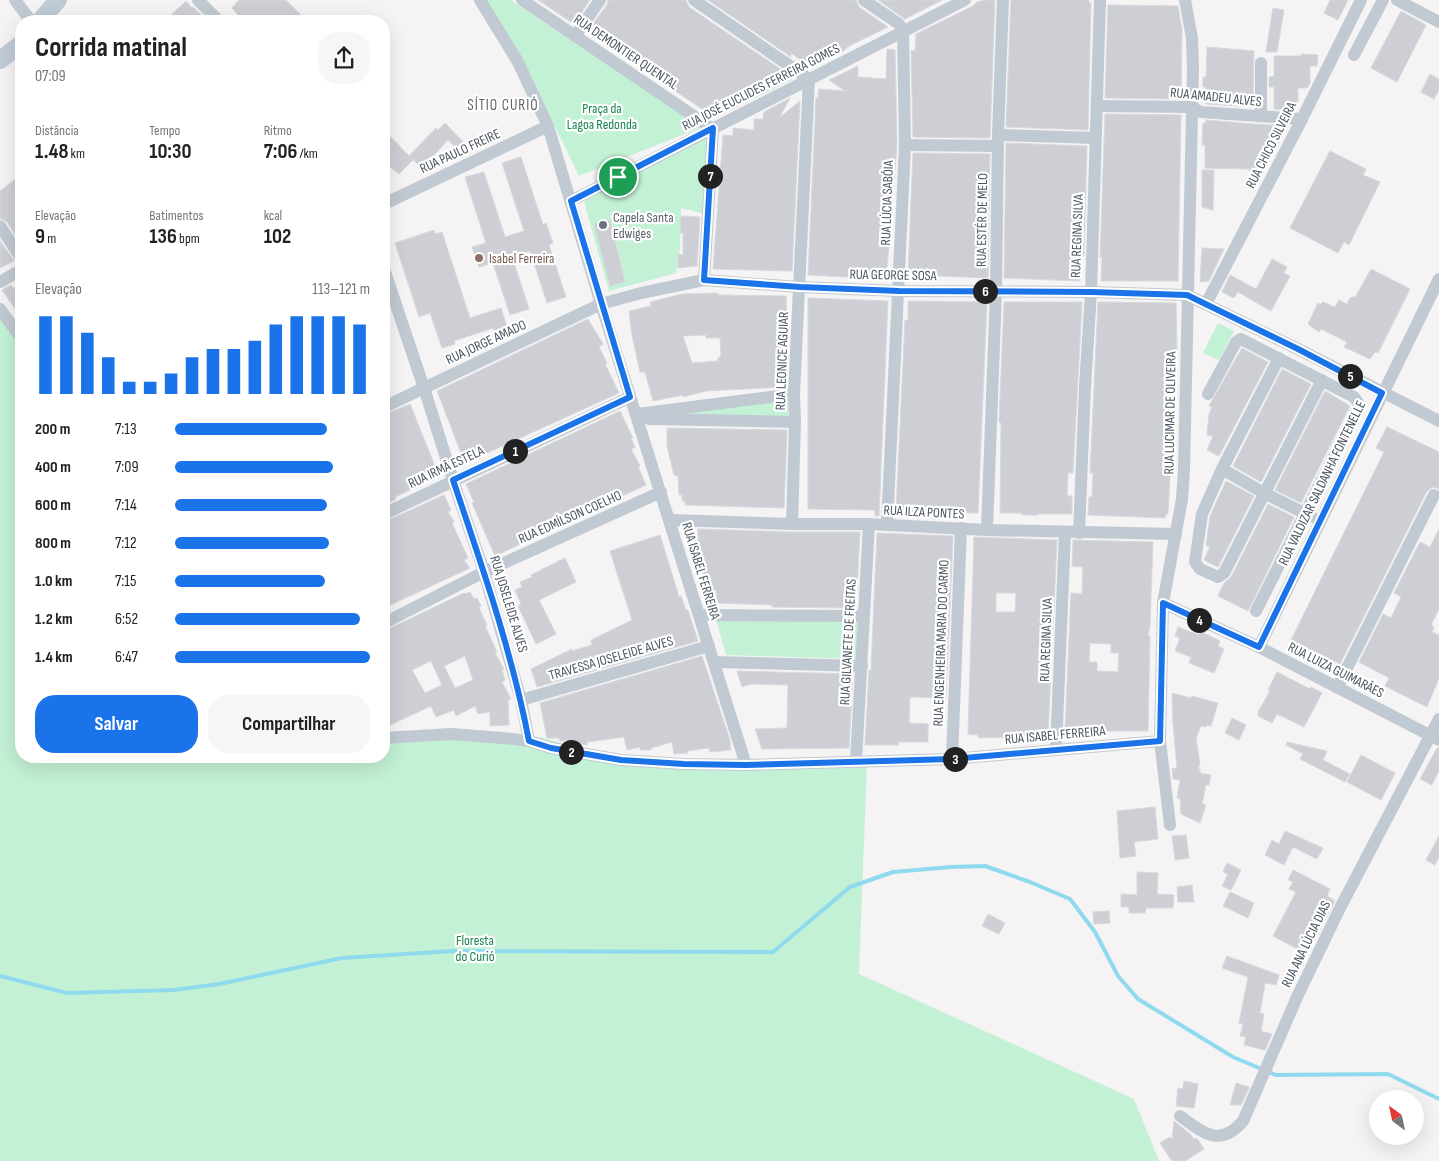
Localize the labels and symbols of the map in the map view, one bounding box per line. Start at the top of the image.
street label: RUA DEMONTIER QUENTAL [570,11,682,93]
street label: RUA JOSÉ EUCLIDES FERREIRA GOMES [679,40,843,134]
street label: RUA AMADEU ALVES [1169,84,1263,110]
district label: SÍTIO CURIÓ [467,96,539,115]
street label: RUA CHICO SILVEIRA [1242,98,1300,191]
park label: Praça da Lagoa Redonda [567,100,637,133]
street label: RUA PAULO FREIRE [417,125,503,177]
pin [597,156,639,198]
street label: RUA LÚCIA SABÓIA [877,159,897,246]
pin: 7 [698,164,722,188]
street label: RUA ESTÉR DE MELO [973,173,991,267]
street label: RUA REGINA SILVA [1067,193,1087,278]
place label: Capela Santa Edwiges [613,209,674,242]
marker: Capela Santa Edwiges [597,219,609,231]
place label: Isabel Ferreira [489,250,554,267]
marker: Isabel Ferreira [473,252,485,264]
street label: RUA GEORGE SOSA [849,266,938,284]
pin: 6 [972,278,998,304]
street label: RUA LEONICE AGUIAR [772,311,792,411]
street label: RUA JORGE AMADO [443,316,529,368]
street label: RUA LUCIMAR DE OLIVEIRA [1160,350,1180,475]
pin: 5 [1338,364,1362,388]
street label: RUA VALDIZAR SALDANHA FONTENELLE [1275,398,1369,568]
pin: 1 [502,438,528,464]
street label: RUA IRMÃ ESTELA [405,442,488,492]
street label: RUA EDMÍLSON COELHO [516,487,624,547]
street label: RUA ILZA PONTES [883,501,965,523]
street label: RUA ISABEL FERREIRA [678,520,724,623]
street label: RUA JOSELEIDE ALVES [486,554,532,654]
street label: RUA ENGENHEIRA MARIA DO CARMO [930,559,952,727]
street label: RUA GILVANETE DE FREITAS [836,578,860,706]
street label: RUA REGINA SILVA [1036,597,1056,682]
pin: 4 [1186,608,1212,632]
street label: TRAVESSA JOSELEIDE ALVES [547,632,675,684]
street label: RUA LUIZA GUIMARÃES [1285,639,1387,701]
street label: RUA ISABEL FERREIRA [1004,722,1107,748]
pin: 2 [558,740,584,764]
pin: 3 [942,746,968,772]
street label: RUA ANA LÚCIA DIAS [1278,898,1334,990]
park label: Floresta do Curió [456,932,495,965]
north arrow [1369,1090,1424,1145]

